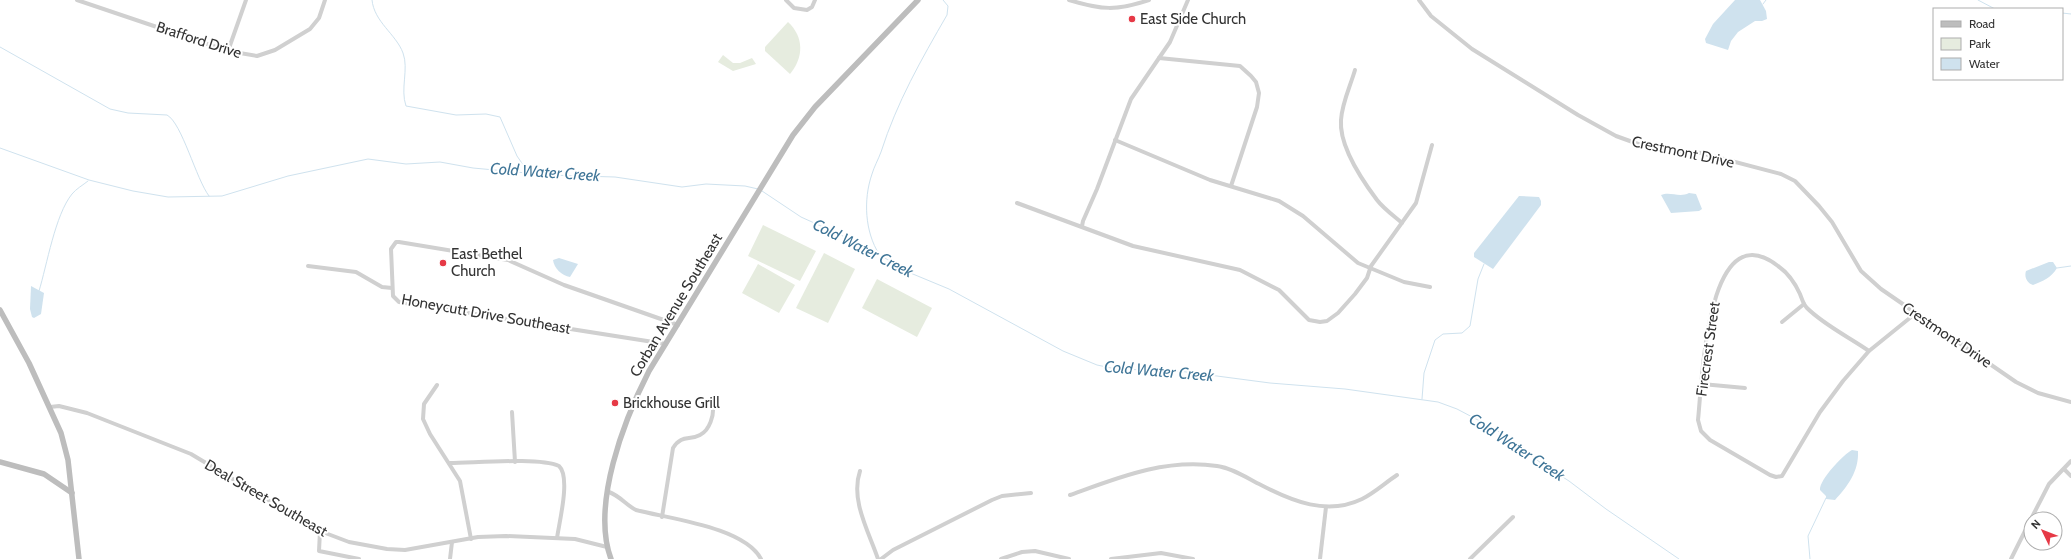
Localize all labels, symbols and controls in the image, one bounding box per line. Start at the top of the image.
legend [1933,8,2063,80]
place label: East Side Church [1140,10,1246,28]
marker: East Side Church [1127,14,1137,24]
text: Road [1969,16,1995,31]
street label: Brafford Drive [154,18,244,62]
text: Park [1969,36,1991,51]
text: Water [1969,56,2000,71]
street label: Crestmont Drive [1630,132,1736,172]
water label: Cold Water Creek [489,159,602,185]
water label: Cold Water Creek [810,215,917,282]
street label: Corban Avenue Southeast [626,230,726,380]
place label: East Bethel Church [451,245,523,280]
marker: East Bethel Church [438,258,448,268]
street label: Honeycutt Drive Southeast [400,290,572,338]
street label: Crestmont Drive [1899,298,1996,372]
street label: Firecrest Street [1692,301,1724,397]
water label: Cold Water Creek [1103,357,1216,385]
place label: Brickhouse Grill [623,394,720,412]
marker: Brickhouse Grill [610,398,620,408]
water label: Cold Water Creek [1466,409,1569,486]
street label: Deal Street Southeast [201,456,331,540]
north arrow [2023,511,2063,551]
text: N [2028,517,2043,532]

